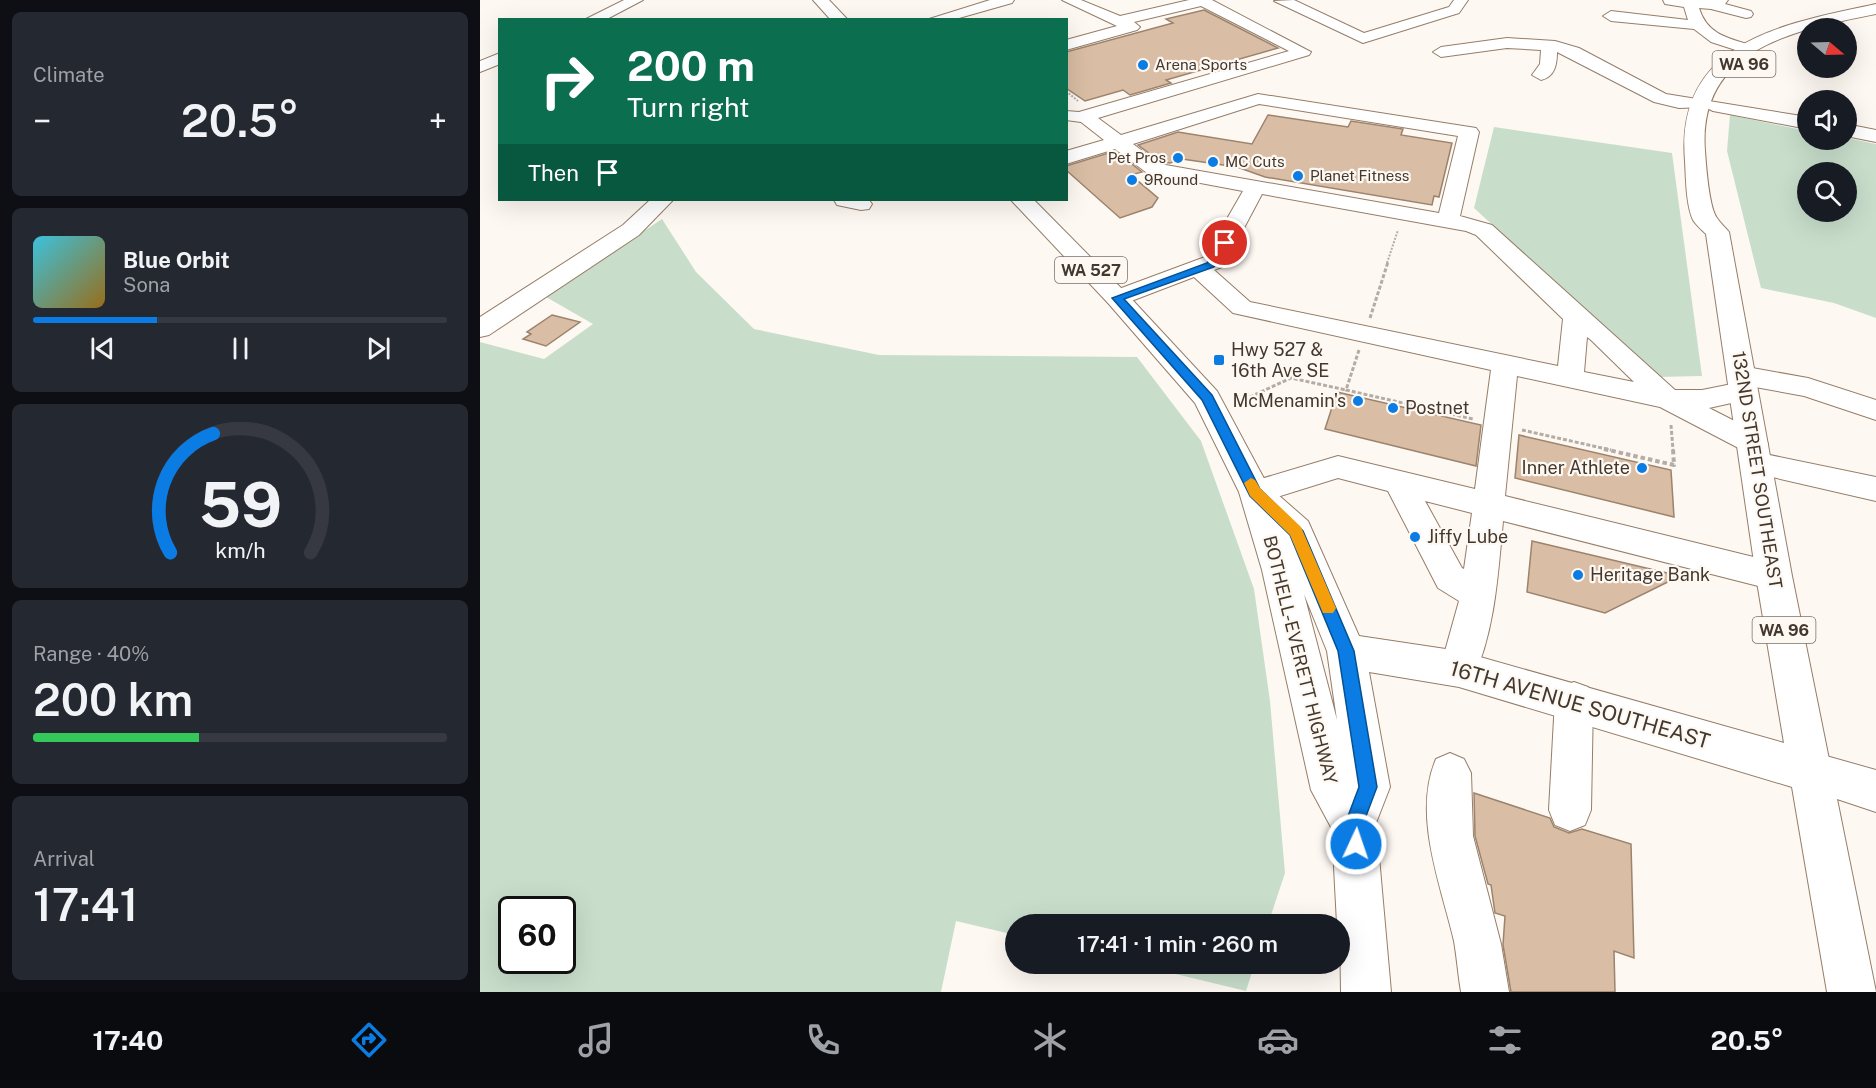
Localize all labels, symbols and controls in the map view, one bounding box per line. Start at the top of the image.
north arrow [1797,18,1857,78]
map controls [1797,18,1857,222]
text: 200 m [627,41,755,90]
icon: right [528,42,606,120]
road number: WA 96 [1712,51,1776,77]
place label: Arena Sports [1155,56,1247,73]
marker: Arena Sports [1136,58,1150,72]
text: Climate [33,63,105,87]
button: sound [1797,90,1857,150]
text: Turn right [627,91,750,123]
text: 20.5° [181,94,299,147]
text: − [33,102,51,140]
text: + [429,102,447,140]
place label: Pet Pros [1108,149,1166,166]
marker: Pet Pros [1171,151,1185,165]
place label: MC Cuts [1225,153,1285,170]
marker: MC Cuts [1206,155,1220,169]
icon: arrive [591,156,624,189]
text: Then [528,160,579,186]
button: search [1797,162,1857,222]
place label: Planet Fitness [1310,167,1409,184]
marker: Planet Fitness [1291,169,1305,183]
place label: 9Round [1144,171,1198,188]
marker: 9Round [1125,173,1139,187]
pin [1199,217,1250,268]
icon: arrive [1208,226,1241,259]
text: Blue Orbit [123,247,230,273]
road number: WA 527 [1055,257,1127,283]
text: Sona [123,273,170,297]
icon: previous [86,332,119,365]
icon: pause [224,332,257,365]
icon: next [362,332,395,365]
place label: Hwy 527 & 16th Ave SE [1231,339,1330,381]
street label: 132ND STREET SOUTHEAST [1728,350,1787,590]
marker: Hwy 527 & 16th Ave SE [1212,353,1226,367]
place label: McMenamin's [1232,390,1346,411]
marker: McMenamin's [1351,394,1365,408]
place label: Postnet [1405,397,1470,418]
marker: Postnet [1386,401,1400,415]
place label: Inner Athlete [1522,457,1630,478]
marker: Inner Athlete [1635,461,1649,475]
text: 59 [198,468,282,541]
place label: Jiffy Lube [1427,526,1508,547]
marker: Jiffy Lube [1408,530,1422,544]
street label: BOTHELL-EVERETT HIGHWAY [1259,533,1342,786]
text: km/h [215,538,265,563]
place label: Heritage Bank [1590,564,1710,585]
marker: Heritage Bank [1571,568,1585,582]
road number: WA 96 [1752,617,1816,643]
text: Range · 40% [33,642,149,666]
street label: 16TH AVENUE SOUTHEAST [1447,655,1713,754]
text: 200 km [33,673,193,726]
position arrow [1324,812,1388,876]
text: Arrival [33,847,95,871]
text: 17:41 [33,878,138,931]
speed limit sign: 60 [498,896,576,974]
text: 17:41 · 1 min · 260 m [1077,931,1278,957]
icon: directions [348,1019,390,1061]
icon: music [575,1019,617,1061]
icon: phone [802,1019,844,1061]
icon: climate [1029,1019,1071,1061]
icon: car [1257,1019,1299,1061]
icon: filters [1484,1019,1526,1061]
text: 17:40 [93,1024,163,1056]
text: 20.5° [1711,1024,1783,1056]

